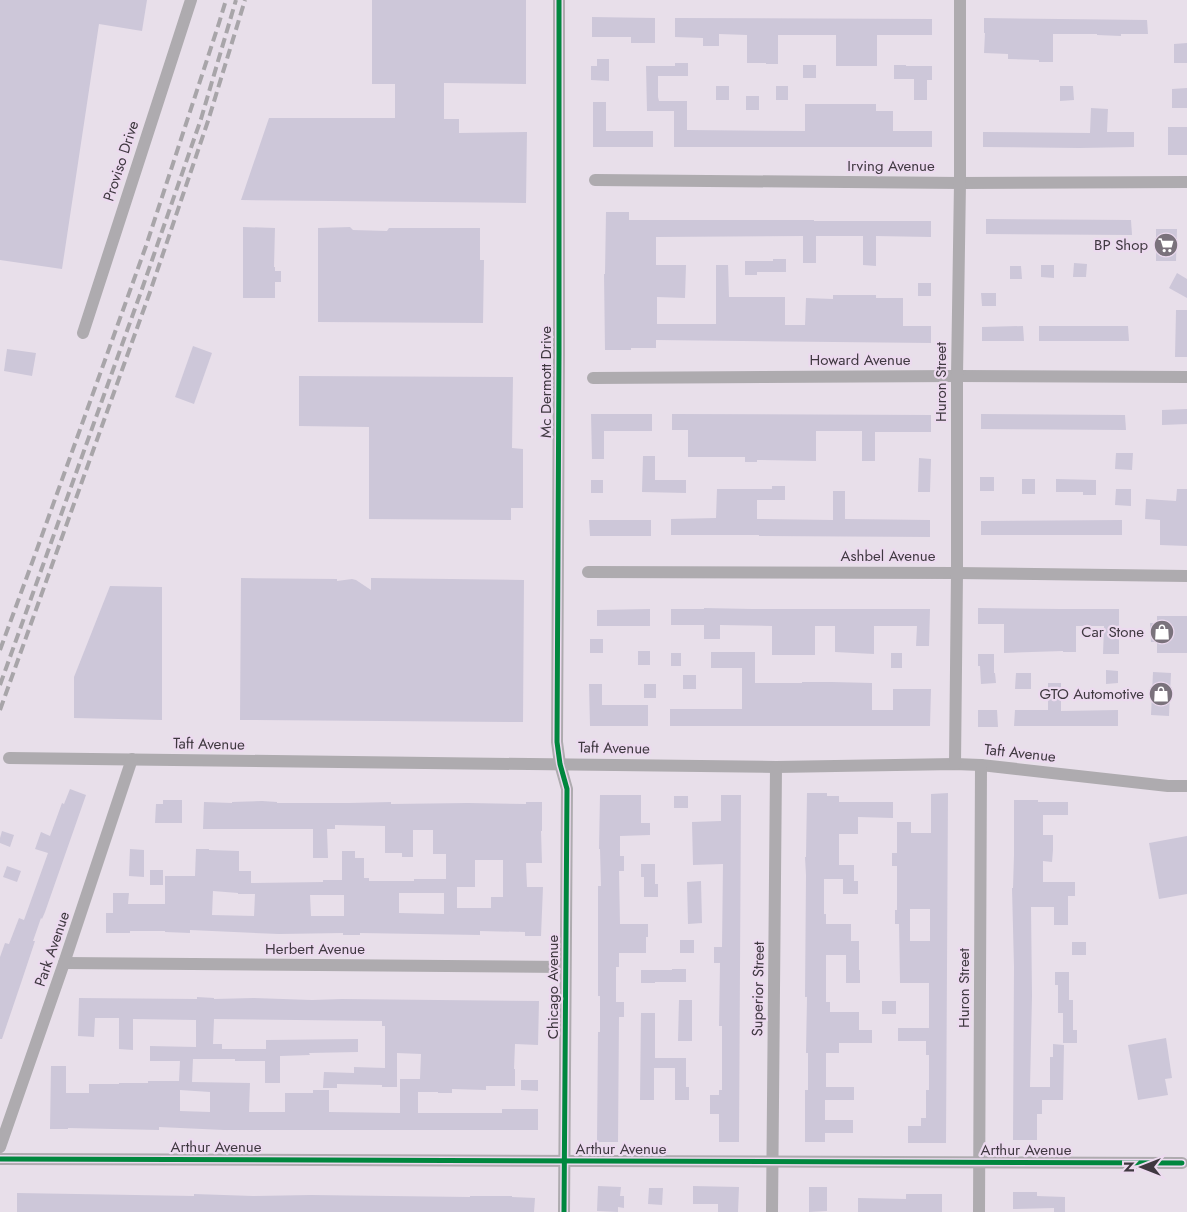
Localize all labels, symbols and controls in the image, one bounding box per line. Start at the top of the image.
street label: Proviso Drive [98,118,144,204]
street label: Irving Avenue [847,155,935,177]
supermarket icon: BP Shop [1153,232,1179,258]
place label: BP Shop [1094,234,1148,256]
street label: Mc Dermott Drive [535,326,557,438]
street label: Huron Street [930,342,952,422]
street label: Howard Avenue [809,349,911,371]
street label: Ashbel Avenue [841,545,936,567]
shop icon: Car Stone [1149,619,1175,645]
place label: Car Stone [1081,621,1144,643]
shop icon: GTO Automotive [1148,681,1174,707]
place label: GTO Automotive [1039,683,1144,705]
street label: Taft Avenue [173,732,245,756]
street label: Taft Avenue [578,736,650,760]
street label: Taft Avenue [983,738,1057,768]
street label: Park Avenue [29,908,75,989]
street label: Chicago Avenue [542,935,564,1039]
street label: Herbert Avenue [265,938,365,960]
street label: Superior Street [746,941,770,1037]
street label: Huron Street [953,948,975,1028]
street label: Arthur Avenue [171,1136,262,1158]
street label: Arthur Avenue [576,1138,667,1160]
street label: Arthur Avenue [981,1139,1072,1161]
north arrow [1117,1142,1167,1192]
text: N [1119,1161,1139,1173]

